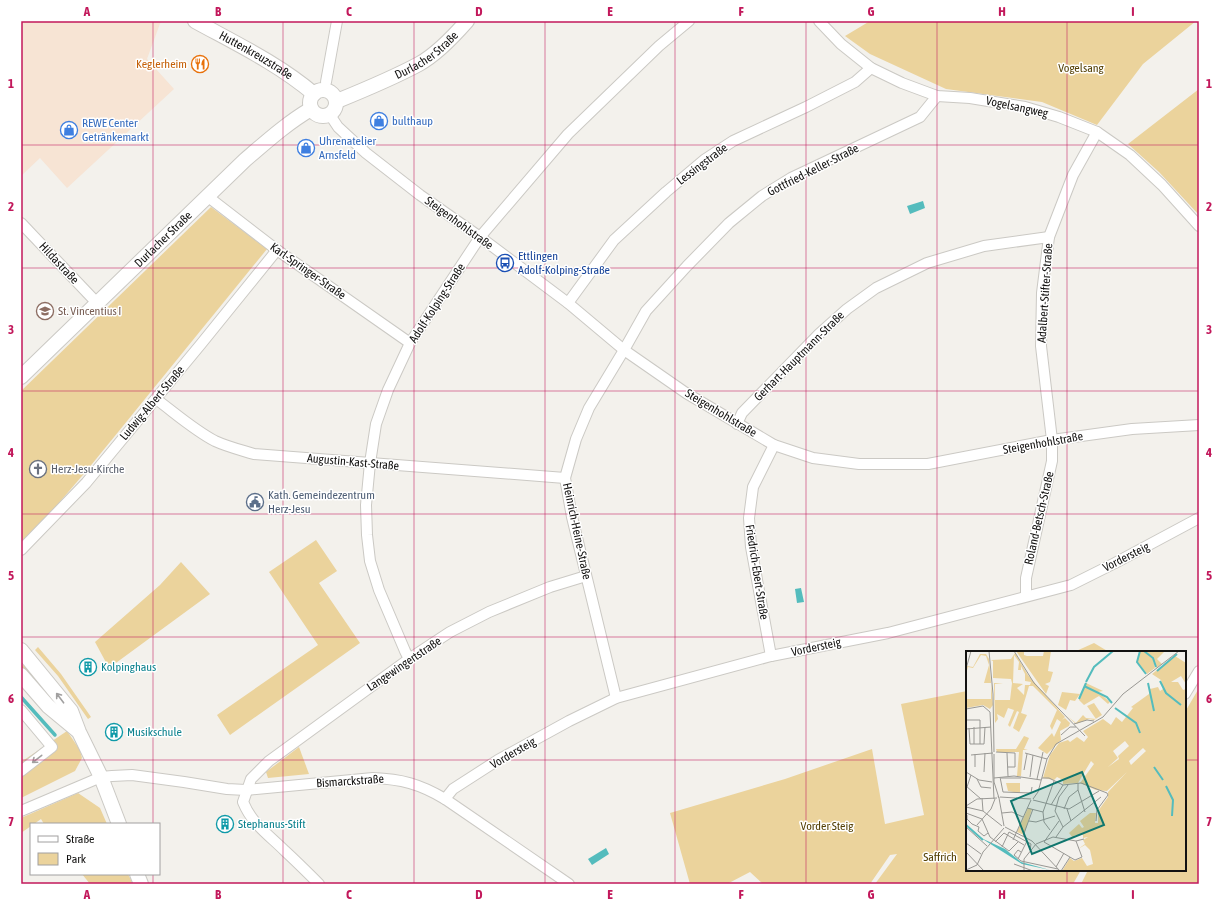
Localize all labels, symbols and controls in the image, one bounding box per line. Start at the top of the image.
text: A [83,4,91,19]
text: B [215,4,222,19]
text: C [346,4,352,19]
text: D [475,4,483,19]
text: E [607,4,613,19]
text: F [738,4,744,19]
text: G [868,4,875,19]
text: H [998,4,1006,19]
text: I [1131,4,1135,19]
street label: Huttenkreuzstraße [217,28,296,82]
street label: Durlacher Straße [393,28,461,82]
restaurant icon: Keglerheim [190,54,210,74]
place label: Keglerheim [136,57,187,71]
park label: Vogelsang [1058,61,1105,75]
text: 1 [8,76,14,91]
text: 1 [1206,76,1212,91]
street label: Vogelsangweg [985,94,1050,121]
shop icon: bulthaup [369,111,389,131]
place label: bulthaup [392,114,433,128]
place label: REWE Center Getränkemarkt [82,116,149,144]
shop icon: REWE Center Getränkemarkt [59,120,79,140]
place label: Uhrenatelier Arnsfeld [319,134,376,162]
shop icon: Uhrenatelier Arnsfeld [296,138,316,158]
street label: Lessingstraße [674,140,730,188]
street label: Gottfried-Keller-Straße [765,141,861,199]
street label: Steigenhohlstraße [422,194,496,252]
text: 2 [8,199,14,214]
text: 2 [1206,199,1212,214]
street label: Durlacher Straße [132,208,195,270]
street label: Hildastraße [36,239,82,287]
street label: Karl-Springer-Straße [267,240,349,302]
street label: Adalbert-Stifter-Straße [1035,243,1055,343]
place label: Ettlingen Adolf-Kolping-Straße [518,249,610,277]
bus stop icon: Ettlingen Adolf-Kolping-Straße [495,253,515,273]
street label: Adolf-Kolping-Straße [406,261,468,345]
school or university icon: St. Vincentius I [35,301,55,321]
place label: St. Vincentius I [58,304,121,318]
street label: Gerhart-Hauptmann-Straße [751,308,847,404]
text: 3 [8,322,14,337]
text: 3 [1206,322,1212,337]
street label: Ludwig-Albert-Straße [117,363,187,443]
street label: Steigenhohlstraße [683,386,759,440]
street label: Steigenhohlstraße [1002,429,1084,457]
text: 4 [7,445,14,460]
text: 4 [1205,445,1212,460]
street label: Augustin-Kast-Straße [306,451,400,473]
church icon: Herz-Jesu-Kirche [28,459,48,479]
place label: Herz-Jesu-Kirche [51,462,125,476]
street label: Roland-Betsch-Straße [1021,470,1057,566]
street label: Heinrich-Heine-Straße [560,481,594,581]
place label: Kath. Gemeindezentrum Herz-Jesu [268,488,375,516]
public building icon: Kath. Gemeindezentrum Herz-Jesu [245,492,265,512]
street label: Friedrich-Ebert-Straße [743,523,771,621]
street label: Vordersteig [1100,539,1152,575]
text: 5 [8,568,14,583]
text: 5 [1206,568,1212,583]
street label: Langewingertstraße [364,634,444,694]
street label: Vordersteig [790,635,843,659]
inset map [966,651,1186,871]
building icon: Kolpinghaus [78,657,98,677]
place label: Kolpinghaus [101,660,156,674]
text: 6 [8,691,14,706]
text: 6 [1206,691,1212,706]
one-way arrow [56,692,65,703]
building icon: Musikschule [104,722,124,742]
place label: Musikschule [127,725,182,739]
street label: Vordersteig [488,734,539,772]
one-way arrow [31,755,42,764]
street label: Bismarckstraße [316,772,384,790]
text: 7 [8,814,14,829]
building icon: Stephanus-Stift [215,814,235,834]
text: 7 [1206,814,1212,829]
place label: Stephanus-Stift [238,817,306,831]
park label: Vorder Steig [801,819,854,833]
legend [30,823,160,875]
text: Straße [66,832,94,846]
park label: Saffrich [923,850,957,864]
text: Park [66,852,87,866]
text: A [83,887,91,902]
text: B [215,887,222,902]
text: C [346,887,352,902]
text: D [475,887,483,902]
text: E [607,887,613,902]
text: F [738,887,744,902]
text: G [868,887,875,902]
text: H [998,887,1006,902]
text: I [1131,887,1135,902]

